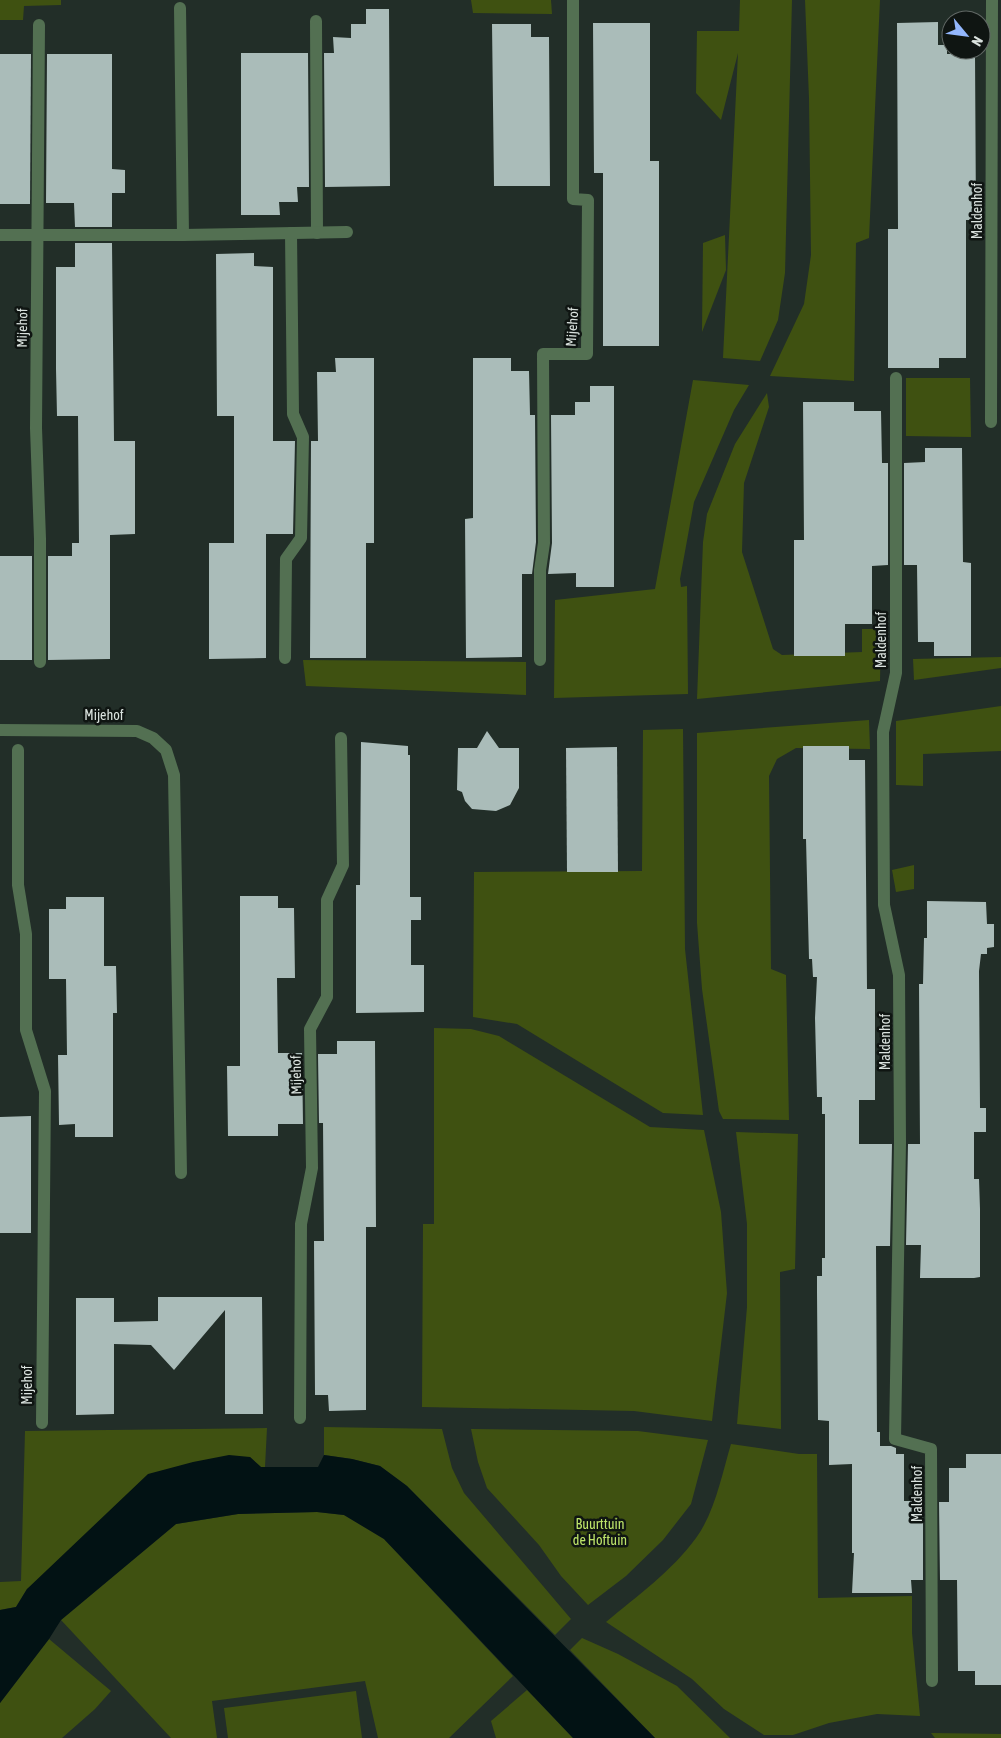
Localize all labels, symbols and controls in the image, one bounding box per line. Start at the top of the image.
north arrow [941,10,991,60]
text: N [968,34,986,49]
street label: Maldenhof [969,183,985,239]
street label: Mijehof [563,307,581,347]
street label: Mijehof [14,308,30,348]
street label: Maldenhof [873,612,889,668]
street label: Mijehof [84,707,124,723]
street label: Maldenhof [877,1014,893,1070]
street label: Mijehof [288,1055,304,1095]
street label: Mijehof [19,1365,35,1405]
street label: Maldenhof [909,1466,925,1522]
park label: Buurttuin de Hoftuin [573,1516,627,1548]

